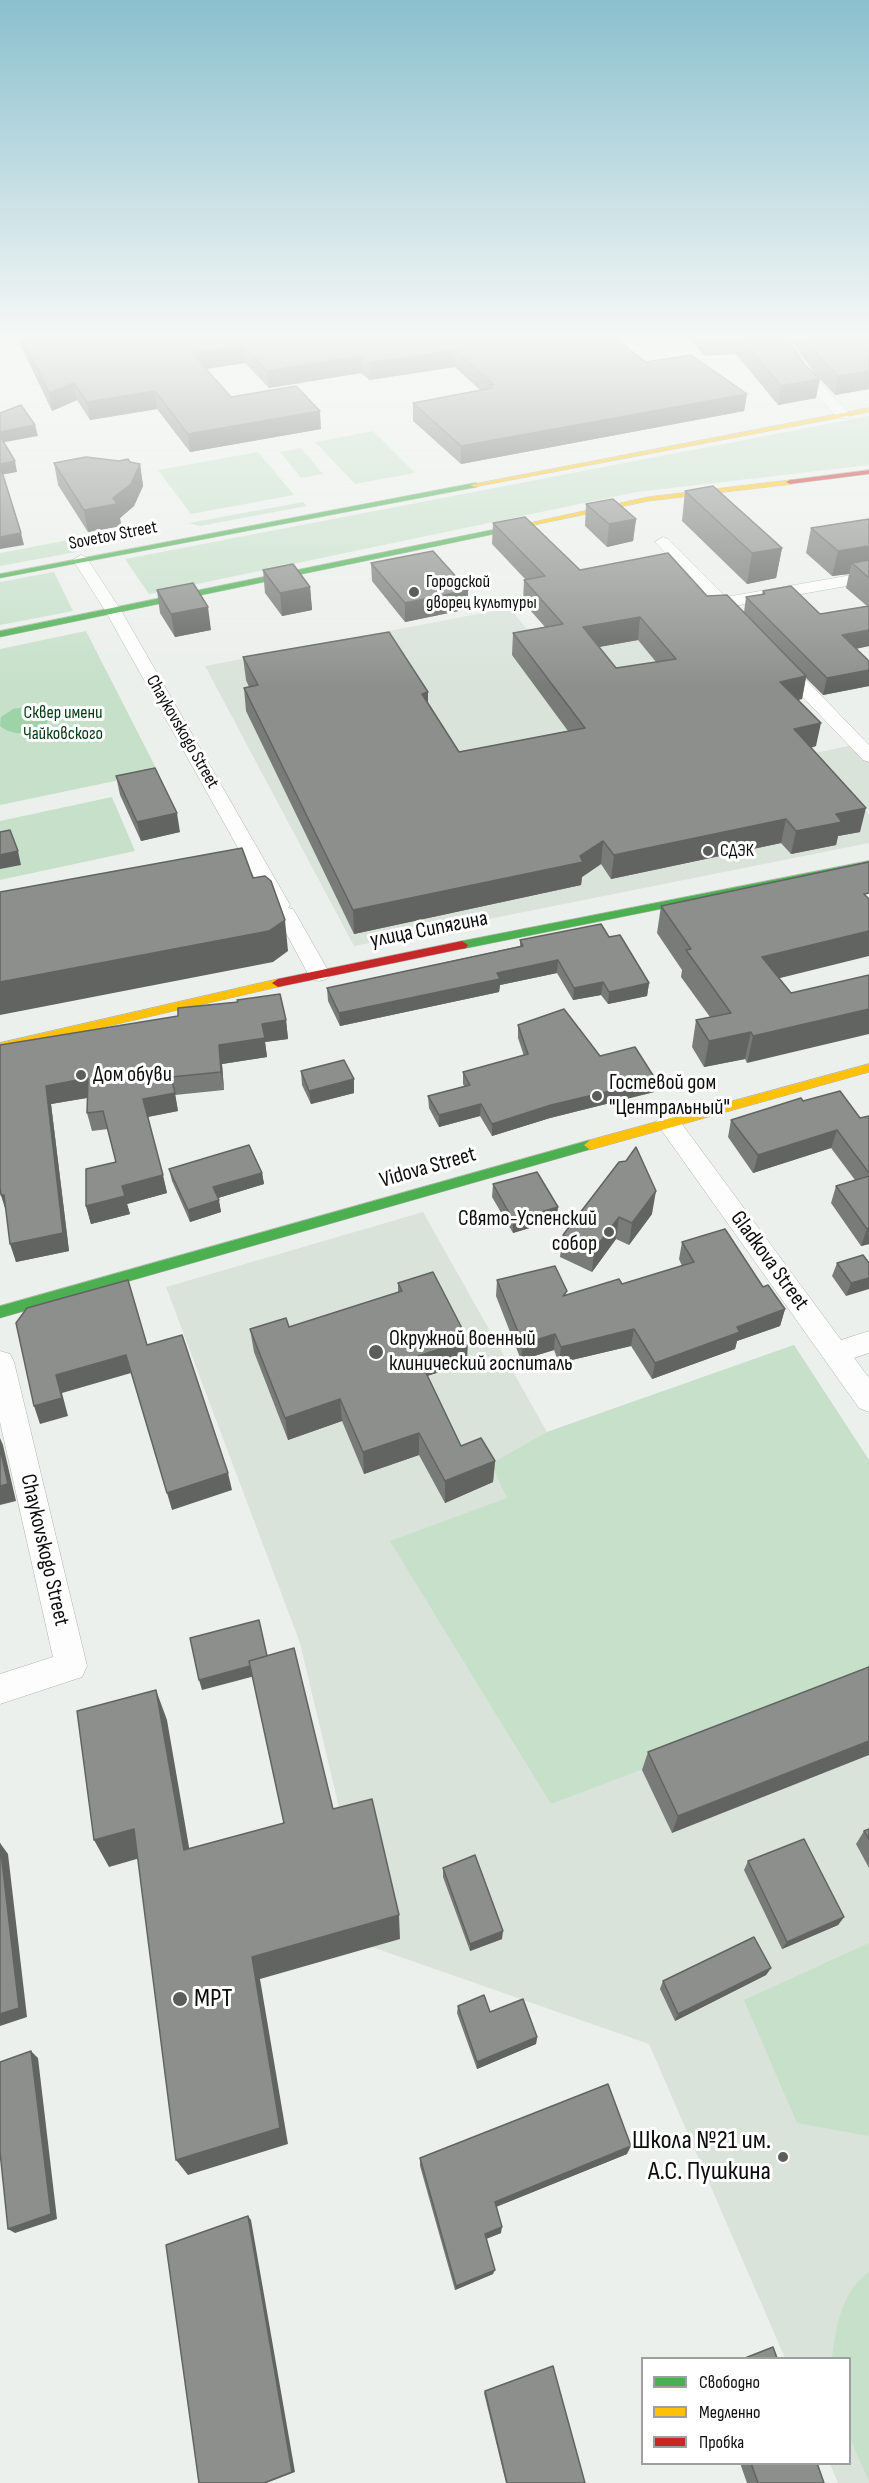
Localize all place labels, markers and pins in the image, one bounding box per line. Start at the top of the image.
place label: Городской дворец культуры [426,571,537,614]
marker: Городской дворец культуры [407,585,421,599]
place label: СДЭК [720,840,754,862]
marker: СДЭК [701,844,715,858]
place label: Дом обуви [93,1062,172,1088]
marker: Дом обуви [74,1068,88,1082]
place label: Гостевой дом "Центральный" [609,1070,730,1122]
marker: Гостевой дом "Центральный" [590,1089,604,1103]
place label: Свято-Успенский собор [458,1206,597,1258]
marker: Свято-Успенский собор [602,1225,616,1239]
place label: Окружной военный клинический госпиталь [389,1326,573,1378]
marker: Окружной военный клинический госпиталь [367,1343,385,1361]
place label: МРТ [194,1983,232,2015]
marker: МРТ [171,1990,189,2008]
place label: Школа №21 им. А.С. Пушкина [632,2125,771,2188]
marker: Школа №21 им. А.С. Пушкина [776,2150,790,2164]

